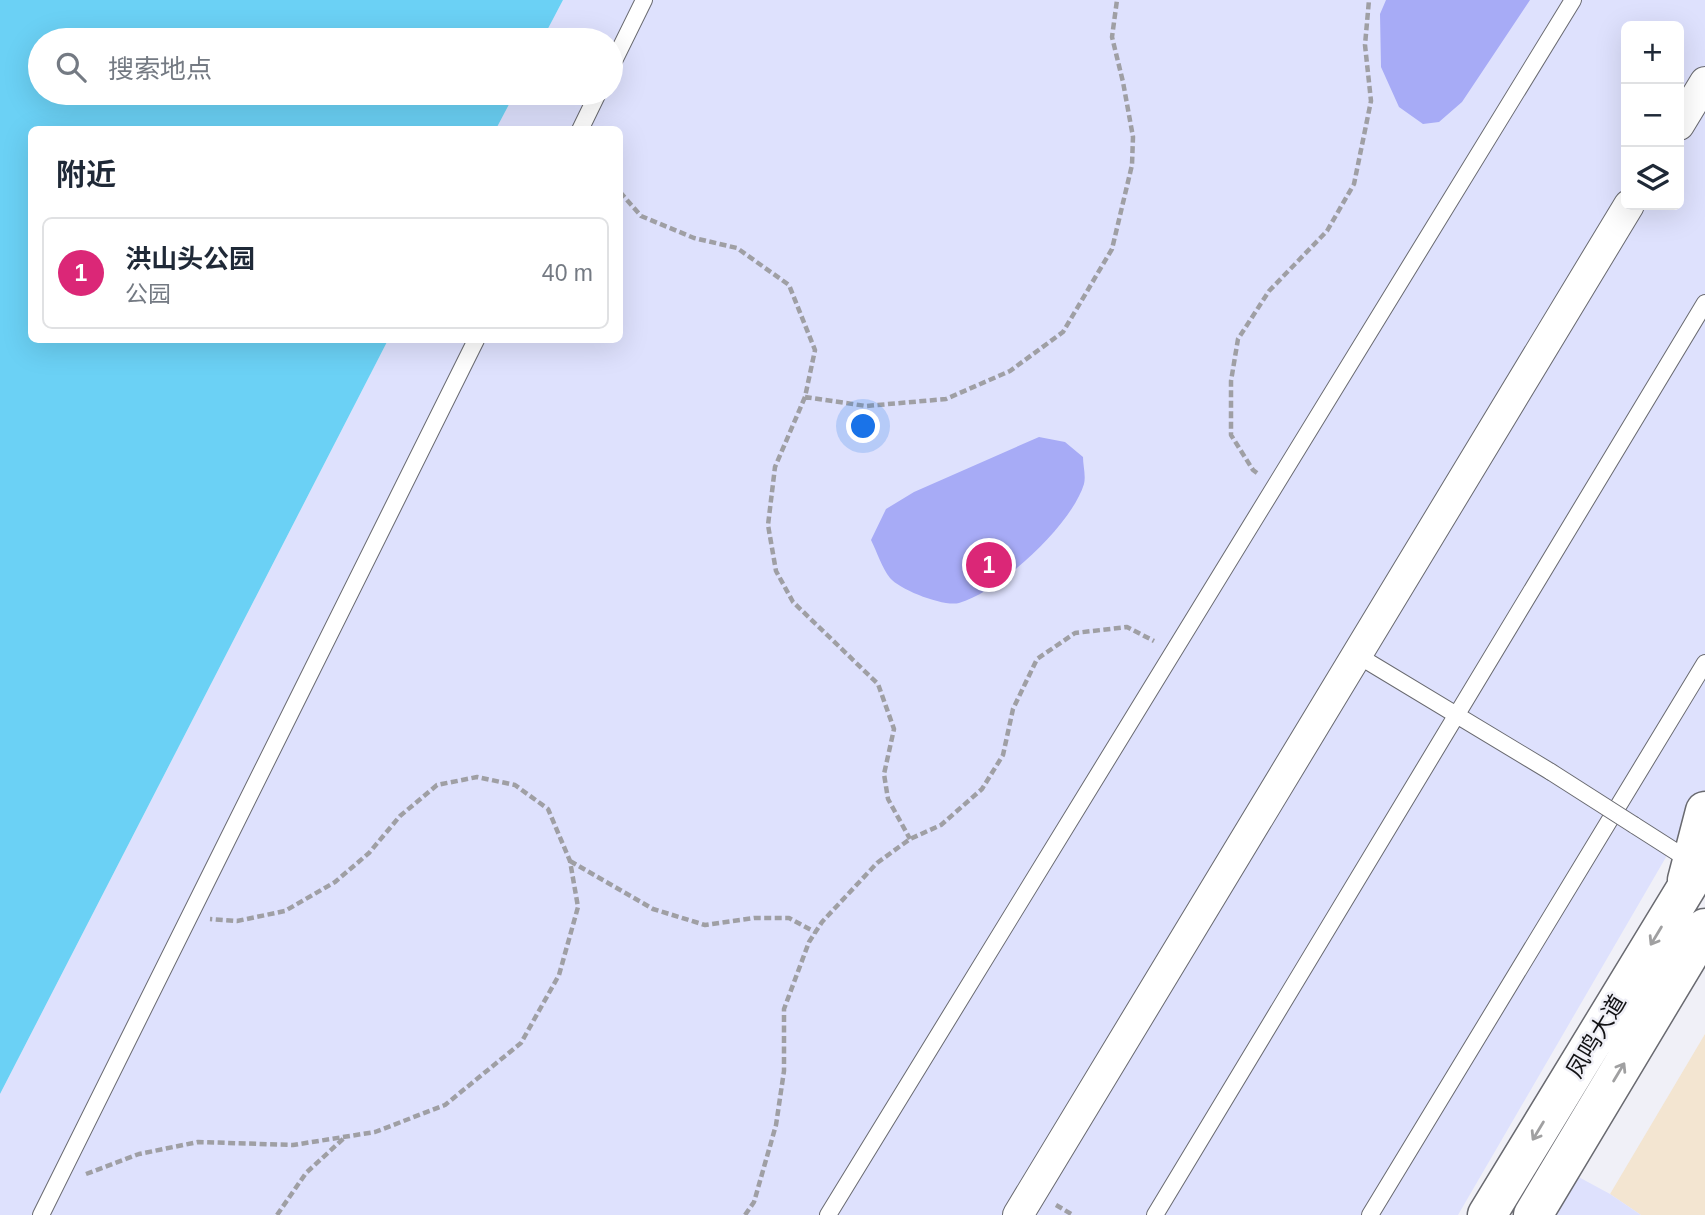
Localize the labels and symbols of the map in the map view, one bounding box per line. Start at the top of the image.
your location [846,409,880,443]
pin: 1 [966,539,1012,591]
one-way arrow [1649,926,1663,946]
street label: 凤鸣大道 [1561,990,1631,1082]
one-way arrow [1612,1063,1626,1083]
one-way arrow [1531,1120,1545,1140]

